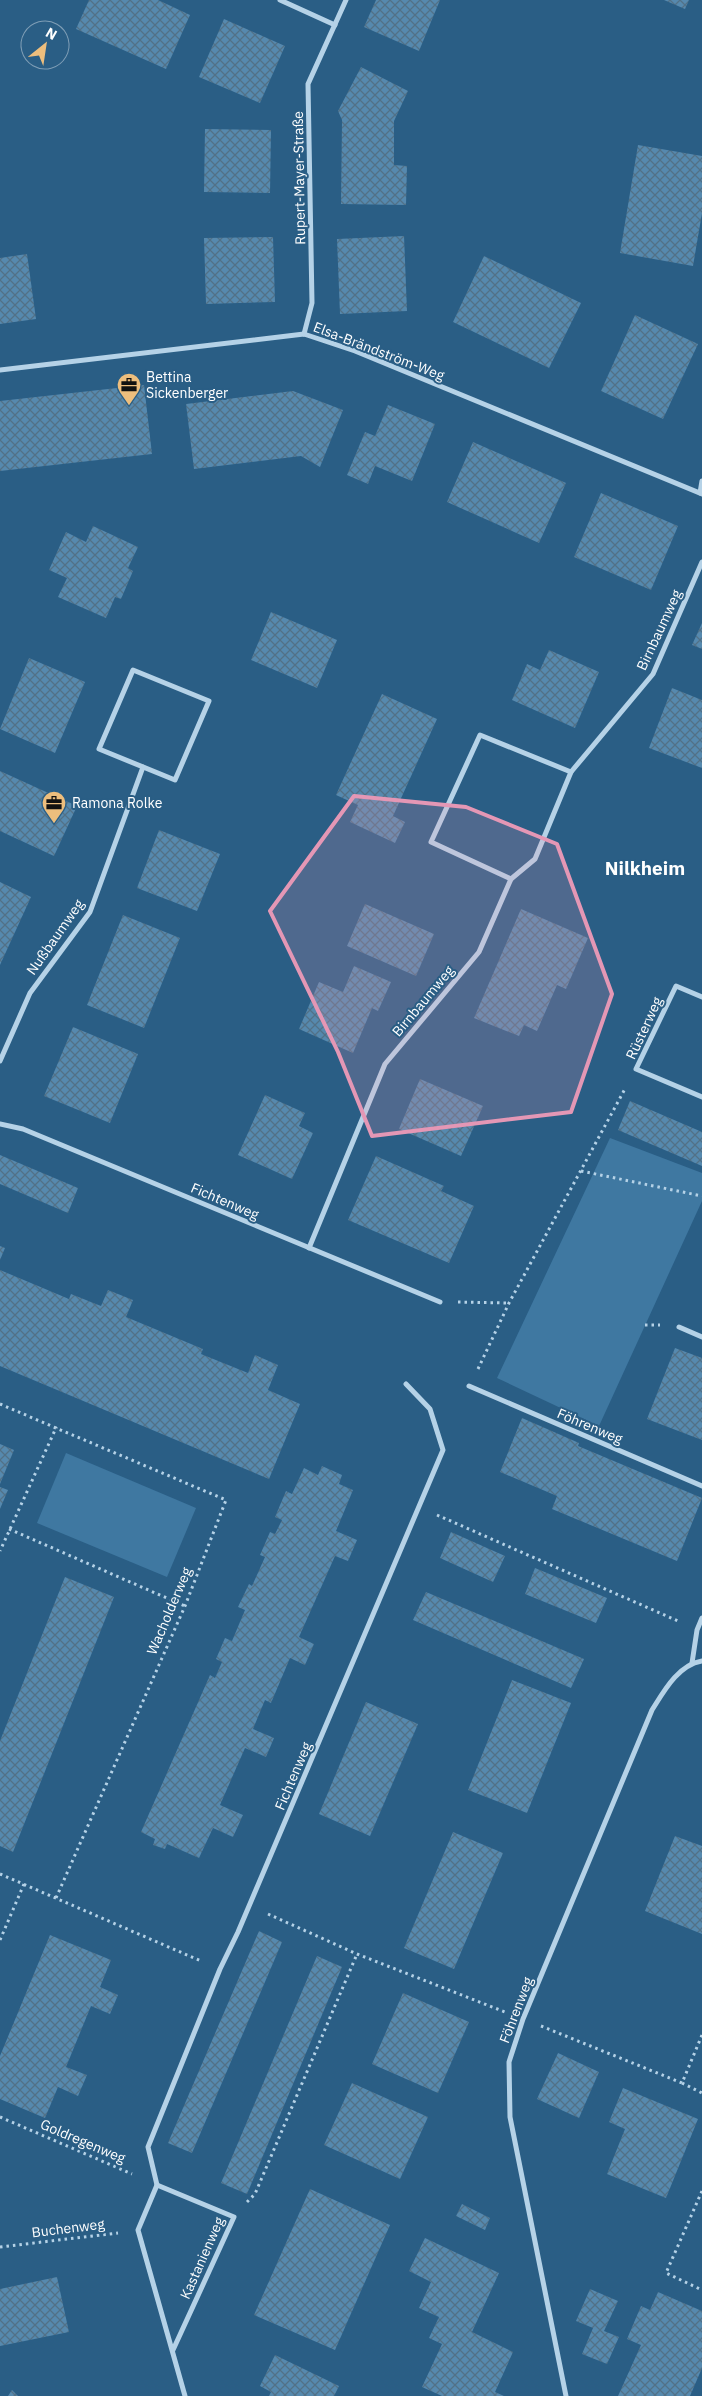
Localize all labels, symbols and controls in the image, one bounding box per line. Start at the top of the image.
north arrow [20,20,70,70]
text: N [43,23,60,44]
street label: Rupert-Mayer-Straße [289,111,309,245]
street label: Elsa-Brändström-Weg [311,318,448,385]
place label: Bettina Sickenberger [146,368,228,402]
office icon: Bettina Sickenberger [116,372,142,406]
street label: Birnbaumweg [632,586,686,673]
office icon: Ramona Rolke [41,790,67,824]
place label: Ramona Rolke [72,794,163,812]
district label: Nilkheim [605,856,685,880]
street label: Nußbaumweg [22,895,88,978]
street label: Birnbaumweg [388,961,458,1040]
street label: Rüsterweg [622,993,667,1062]
street label: Fichtenweg [188,1179,262,1224]
street label: Föhrenweg [554,1404,626,1448]
street label: Wacholderweg [143,1564,196,1657]
street label: Fichtenweg [271,1739,316,1813]
street label: Föhrenweg [495,1974,537,2046]
street label: Goldregenweg [38,2115,129,2167]
street label: Kastanienweg [176,2214,228,2302]
street label: Buchenweg [30,2215,106,2241]

